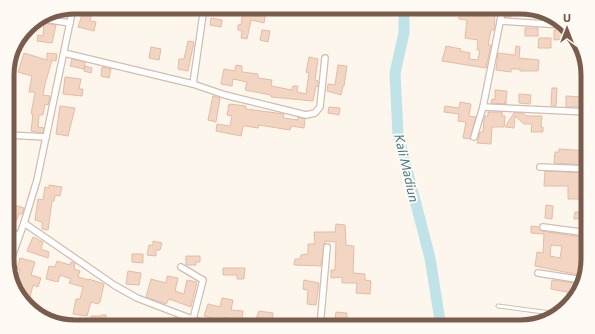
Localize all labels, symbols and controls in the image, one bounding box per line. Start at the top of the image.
north arrow [547,8,587,48]
text: U [563,11,571,24]
water label: Kali Madiun [391,132,423,204]

